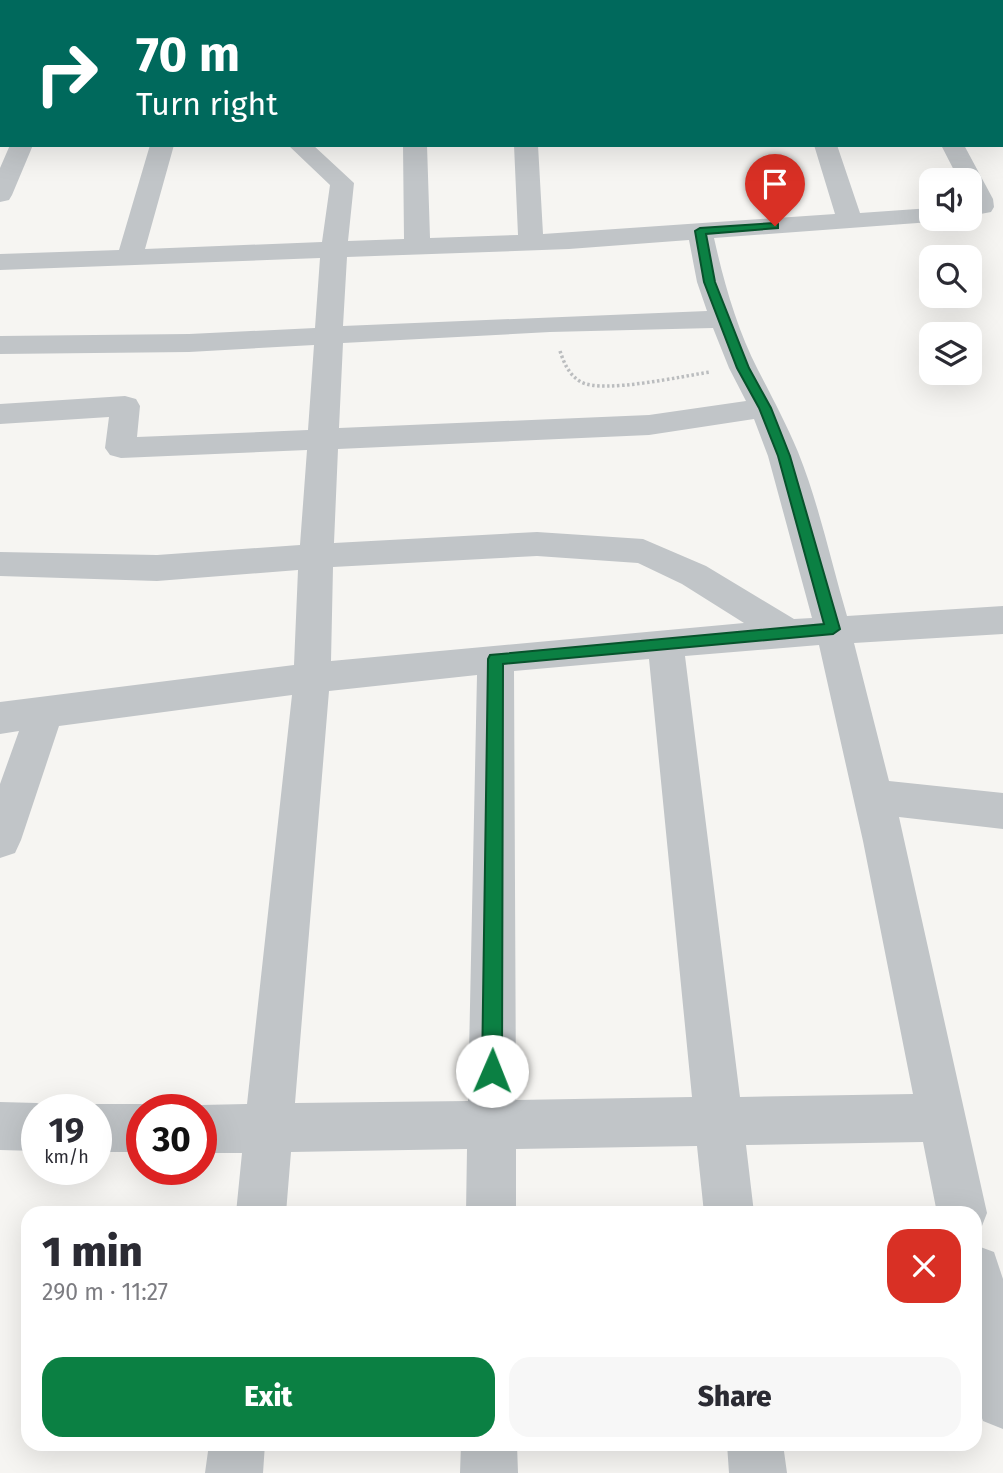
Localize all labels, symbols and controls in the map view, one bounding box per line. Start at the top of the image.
text: 70 m [136,25,240,84]
icon: right [21,28,112,119]
text: Turn right [136,85,278,123]
pin [745,154,805,226]
icon: arrive [756,165,794,203]
map controls [919,168,982,385]
button: sound [919,168,982,231]
button: search [919,245,982,308]
button: layers [919,322,982,385]
position arrow [455,1034,529,1108]
speed limit sign: 30 [126,1094,217,1185]
text: 19 [49,1109,84,1151]
text: km/h [44,1146,89,1168]
text: 1 min [42,1227,143,1277]
button: close [887,1229,961,1303]
text: 290 m · 11:27 [42,1278,168,1306]
button: Exit [42,1357,495,1437]
button: Share [509,1357,961,1437]

